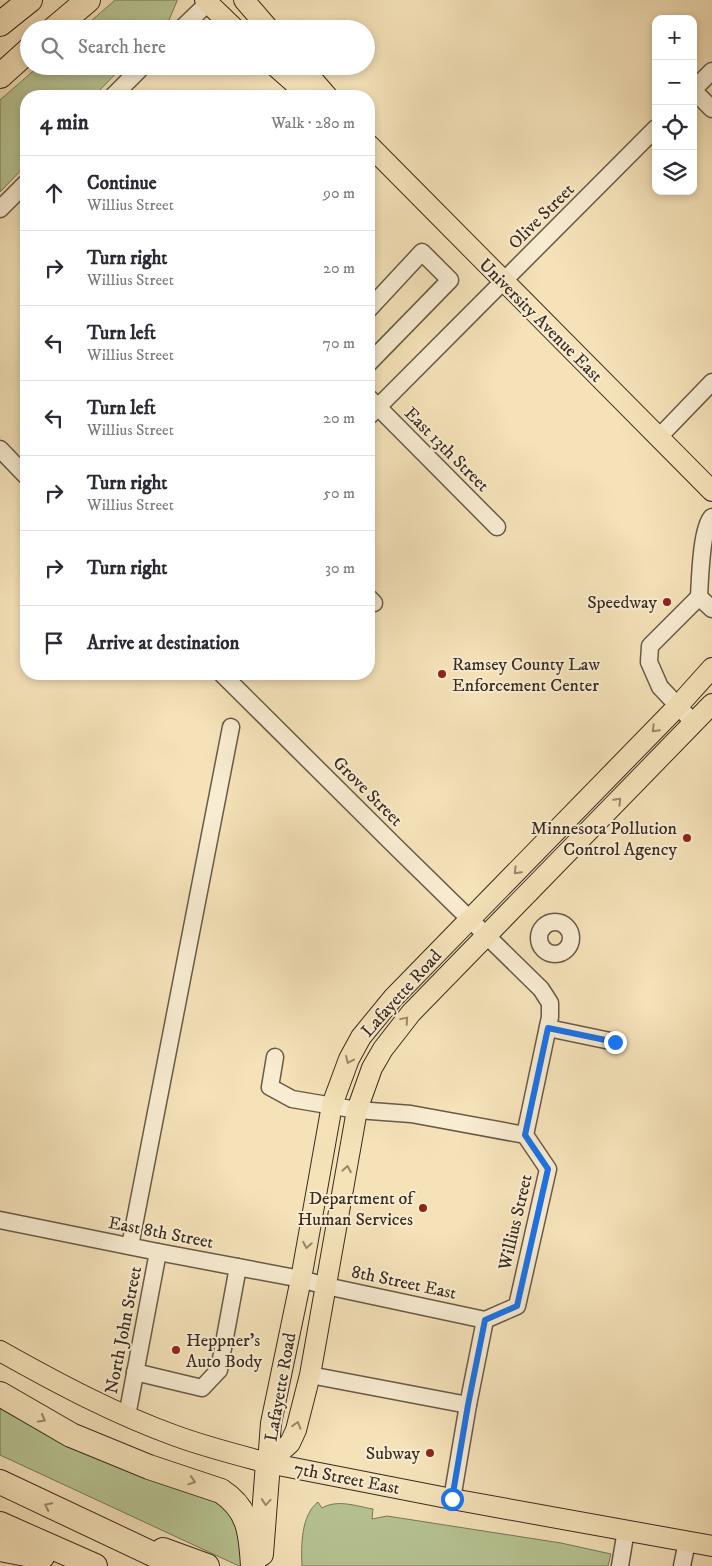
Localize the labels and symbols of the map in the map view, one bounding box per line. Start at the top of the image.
street label: Olive Street [504,179,579,254]
street label: University Avenue East [474,254,607,387]
street label: East 13th Street [399,403,493,497]
place label: Speedway [587,592,657,614]
marker: Speedway [661,596,673,608]
place label: Ramsey County Law Enforcement Center [452,654,600,697]
marker: Ramsey County Law Enforcement Center [436,668,448,680]
one-way arrow [652,724,661,733]
street label: Grove Street [328,752,407,831]
one-way arrow [612,798,621,807]
place label: Minnesota Pollution Control Agency [531,818,678,861]
marker: Minnesota Pollution Control Agency [681,832,693,844]
one-way arrow [514,865,523,874]
street label: Lafayette Road [357,945,447,1042]
one-way arrow [399,1016,408,1025]
route end [604,1031,627,1054]
one-way arrow [344,1055,355,1064]
one-way arrow [341,1164,351,1173]
street label: Willius Street [494,1172,538,1273]
place label: Department of Human Services [297,1188,416,1231]
marker: Department of Human Services [417,1202,429,1214]
street label: East 8th Street [106,1212,215,1254]
one-way arrow [302,1240,312,1249]
street label: 8th Street East [349,1261,458,1305]
street label: North John Street [101,1264,147,1396]
place label: Heppner's Auto Body [186,1330,263,1373]
street label: Lafayette Road [261,1331,301,1443]
marker: Heppner's Auto Body [170,1344,182,1356]
one-way arrow [37,1413,46,1423]
one-way arrow [292,1421,302,1430]
place label: Subway [366,1443,420,1465]
marker: Subway [424,1447,436,1459]
street label: 7th Street East [292,1458,402,1500]
one-way arrow [187,1475,196,1485]
route start [441,1488,464,1511]
one-way arrow [260,1499,271,1507]
one-way arrow [44,1501,53,1512]

